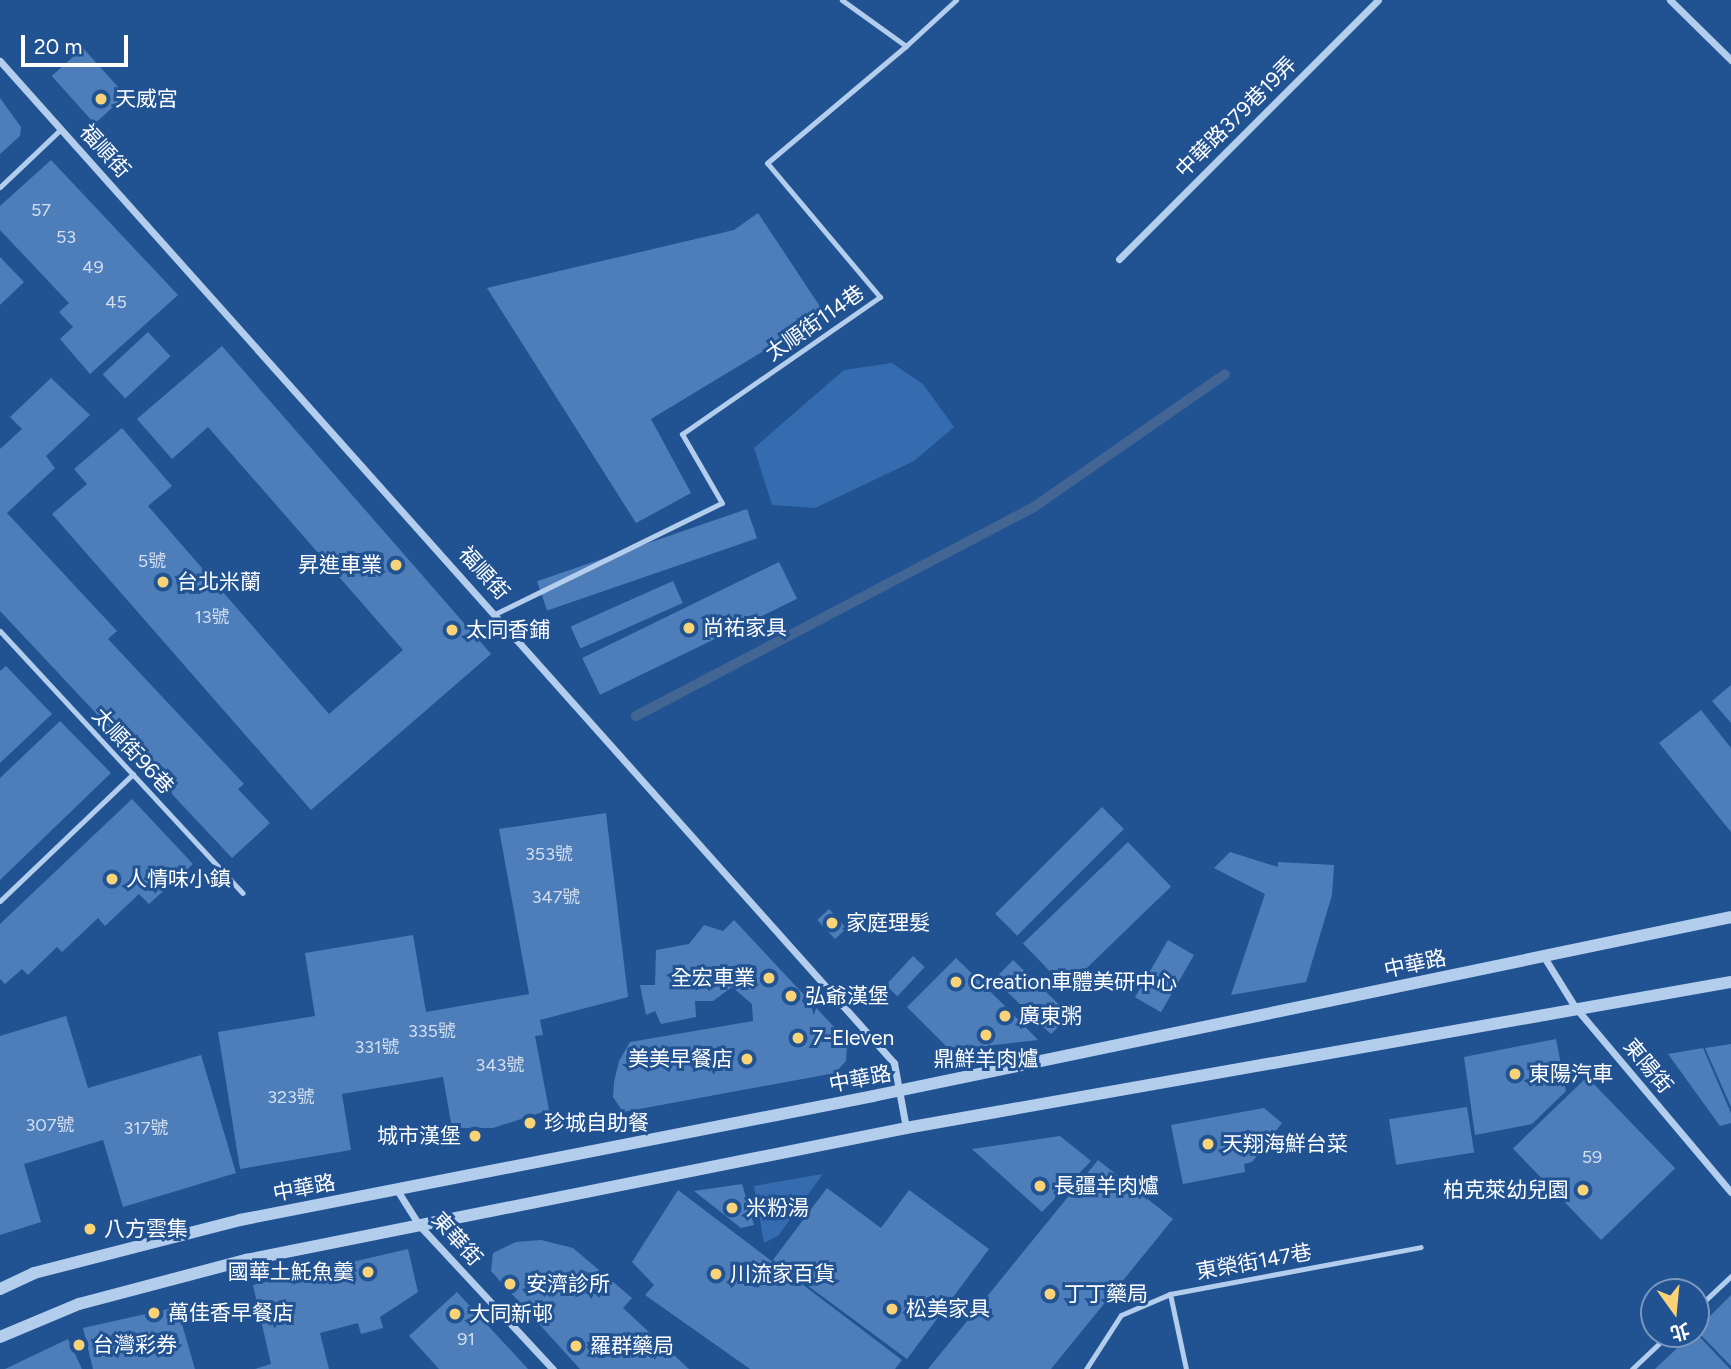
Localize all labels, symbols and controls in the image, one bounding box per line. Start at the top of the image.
scale bar [24,21,131,65]
text: 20 m [34,34,82,59]
street label: 中華路379巷19弄 [1170,51,1302,183]
place label: 天威宮 [115,86,178,112]
marker: 天威宮 [93,91,109,107]
street label: 福順街 [75,119,135,183]
house number: 57 [31,199,51,221]
house number: 53 [56,226,76,248]
house number: 49 [82,256,104,278]
street label: 太順街114巷 [761,280,869,366]
house number: 45 [105,291,127,313]
street label: 福順街 [454,541,514,605]
house number: 5號 [138,550,166,572]
place label: 昇進車業 [298,552,382,578]
marker: 昇進車業 [388,557,404,573]
place label: 台北米蘭 [177,569,261,595]
marker: 台北米蘭 [155,574,171,590]
house number: 13號 [194,606,230,628]
place label: 尚祐家具 [703,615,787,641]
place label: 太同香鋪 [466,617,550,643]
marker: 尚祐家具 [681,620,697,636]
marker: 太同香鋪 [444,622,460,638]
street label: 太順街96巷 [87,703,179,799]
house number: 353號 [525,843,573,865]
place label: 人情味小鎮 [126,866,231,892]
marker: 人情味小鎮 [104,871,120,887]
house number: 347號 [532,886,580,908]
place label: 家庭理髮 [846,910,930,936]
marker: 家庭理髮 [824,915,840,931]
street label: 中華路 [1382,945,1448,983]
place label: 全宏車業 [671,965,755,991]
place label: Creation車體美研中心 [970,969,1177,995]
marker: 全宏車業 [761,970,777,986]
marker: Creation車體美研中心 [948,974,964,990]
place label: 弘爺漢堡 [805,983,889,1009]
marker: 弘爺漢堡 [783,988,799,1004]
place label: 廣東粥 [1019,1003,1082,1029]
marker: 廣東粥 [997,1008,1013,1024]
house number: 335號 [408,1020,456,1042]
place label: 7-Eleven [812,1025,894,1051]
marker: 鼎鮮羊肉爐 [978,1027,994,1043]
marker: 7-Eleven [790,1030,806,1046]
street label: 東陽街 [1618,1034,1678,1098]
house number: 331號 [354,1036,400,1058]
place label: 美美早餐店 [628,1046,733,1072]
place label: 鼎鮮羊肉爐 [934,1046,1038,1072]
marker: 美美早餐店 [739,1051,755,1067]
house number: 343號 [476,1054,524,1076]
street label: 中華路 [827,1061,893,1097]
place label: 東陽汽車 [1529,1061,1613,1087]
marker: 東陽汽車 [1507,1066,1523,1082]
house number: 323號 [267,1086,315,1108]
place label: 珍城自助餐 [544,1110,649,1136]
house number: 307號 [26,1114,74,1136]
marker: 珍城自助餐 [522,1115,538,1131]
house number: 317號 [124,1117,168,1139]
place label: 城市漢堡 [377,1123,461,1149]
marker: 城市漢堡 [467,1128,483,1144]
place label: 天翔海鮮台菜 [1222,1131,1348,1157]
marker: 天翔海鮮台菜 [1200,1136,1216,1152]
house number: 59 [1582,1146,1602,1168]
street label: 中華路 [271,1170,337,1206]
place label: 長疆羊肉爐 [1054,1173,1159,1199]
place label: 柏克萊幼兒園 [1443,1177,1569,1203]
marker: 長疆羊肉爐 [1032,1178,1048,1194]
marker: 柏克萊幼兒園 [1575,1182,1591,1198]
place label: 米粉湯 [746,1195,809,1221]
marker: 米粉湯 [724,1200,740,1216]
street label: 東華街 [427,1207,487,1271]
place label: 八方雲集 [104,1216,188,1242]
marker: 八方雲集 [82,1221,98,1237]
street label: 東榮街147巷 [1194,1239,1314,1285]
place label: 國華土魠魚羹 [228,1259,354,1285]
place label: 川流家百貨 [730,1261,835,1287]
marker: 國華土魠魚羹 [360,1264,376,1280]
marker: 川流家百貨 [708,1266,724,1282]
place label: 安濟診所 [526,1271,610,1297]
marker: 安濟診所 [500,1274,520,1294]
north arrow [1640,1278,1710,1348]
place label: 丁丁藥局 [1064,1281,1148,1307]
marker: 丁丁藥局 [1042,1286,1058,1302]
place label: 松美家具 [906,1296,990,1322]
place label: 萬佳香早餐店 [168,1300,294,1326]
place label: 大同新邨 [469,1301,553,1327]
marker: 松美家具 [884,1301,900,1317]
marker: 萬佳香早餐店 [146,1305,162,1321]
marker: 大同新邨 [447,1306,463,1322]
text: 北 [1668,1318,1692,1345]
house number: 91 [457,1328,475,1350]
place label: 台灣彩券 [93,1332,177,1358]
place label: 羅群藥局 [590,1333,674,1359]
marker: 台灣彩券 [71,1337,87,1353]
marker: 羅群藥局 [568,1338,584,1354]

